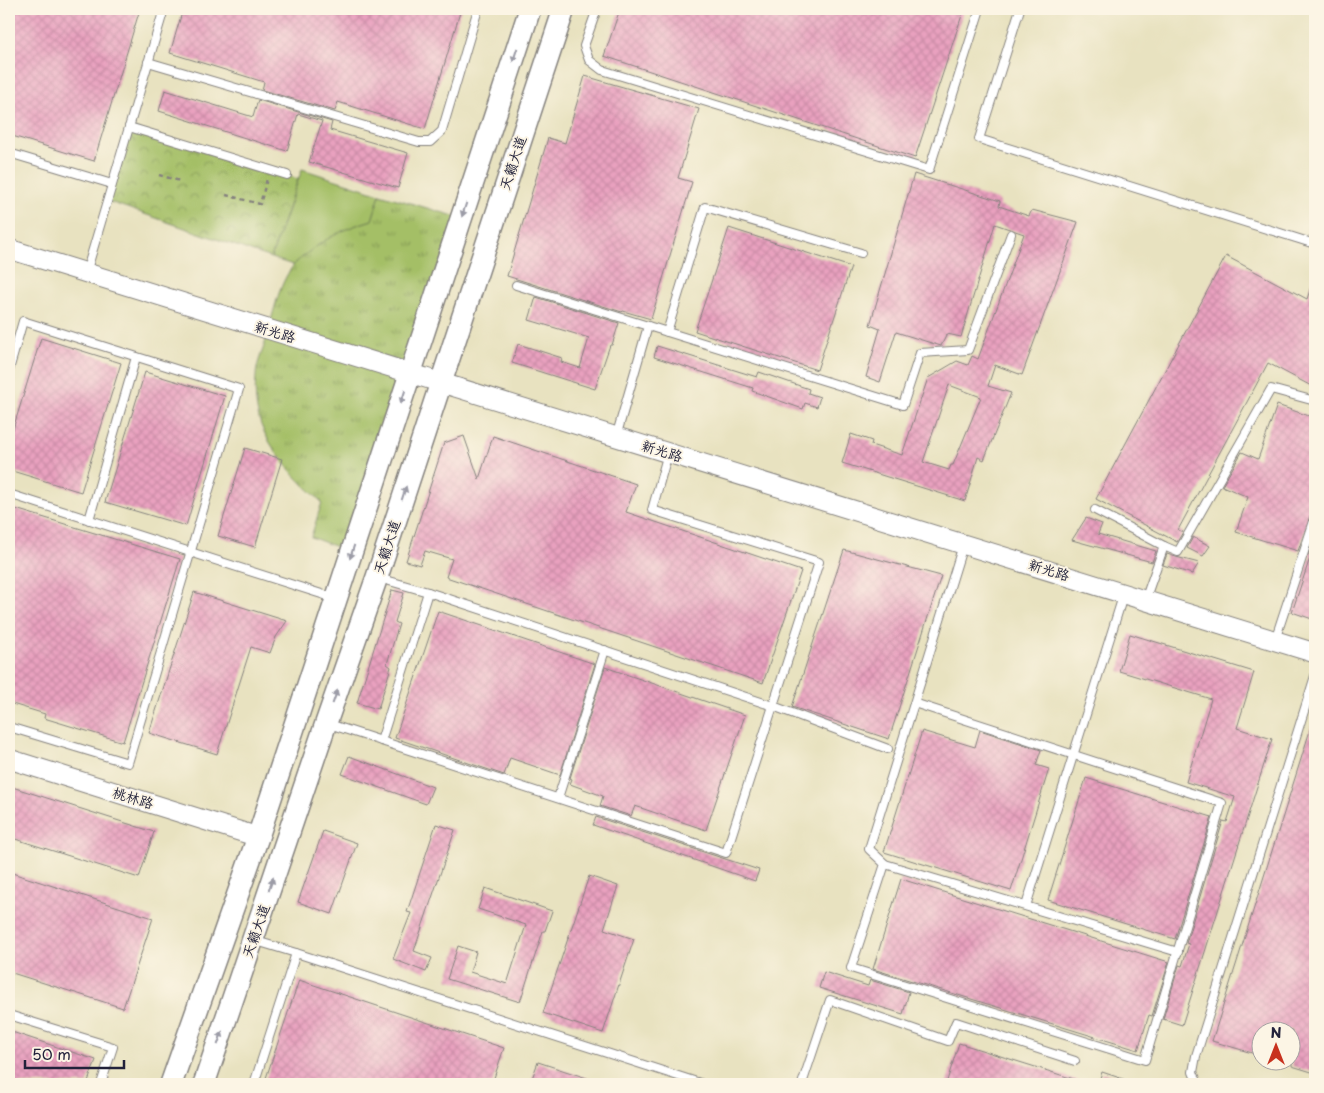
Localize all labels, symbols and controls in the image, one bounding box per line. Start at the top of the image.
one-way arrow [510,48,518,63]
street label: 天籁大道 [494,133,531,193]
one-way arrow [460,202,467,217]
street label: 新光路 [252,315,298,348]
one-way arrow [398,390,406,405]
street label: 新光路 [639,434,685,467]
one-way arrow [401,486,408,501]
street label: 天籁大道 [368,517,405,577]
one-way arrow [348,544,355,559]
street label: 新光路 [1026,553,1072,586]
one-way arrow [331,689,339,704]
street label: 桃林路 [110,781,156,814]
one-way arrow [268,876,276,891]
street label: 天籁大道 [236,901,275,961]
north arrow [1252,1020,1302,1070]
text: N [1270,1022,1282,1043]
one-way arrow [216,1030,224,1045]
scale bar [25,1038,124,1070]
text: 50 m [32,1042,71,1065]

